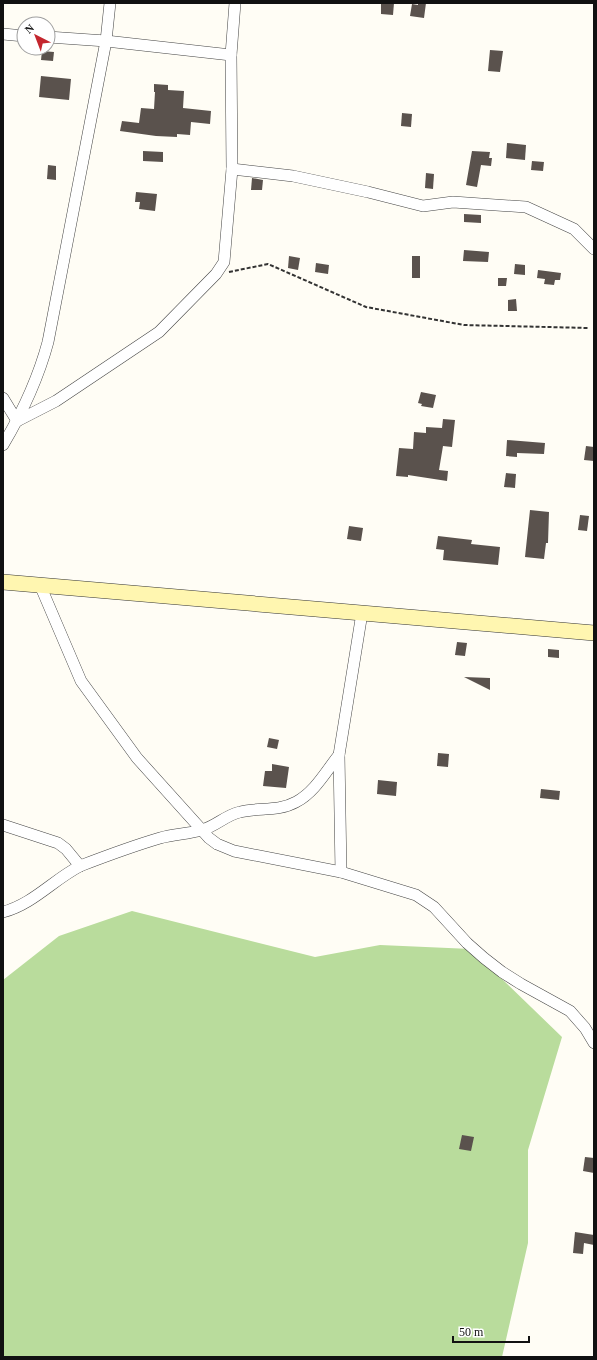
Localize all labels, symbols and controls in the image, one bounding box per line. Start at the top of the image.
north arrow [16,16,56,56]
text: N [22,21,36,36]
scale bar [453,1318,529,1344]
text: 50 m [459,1325,484,1339]

